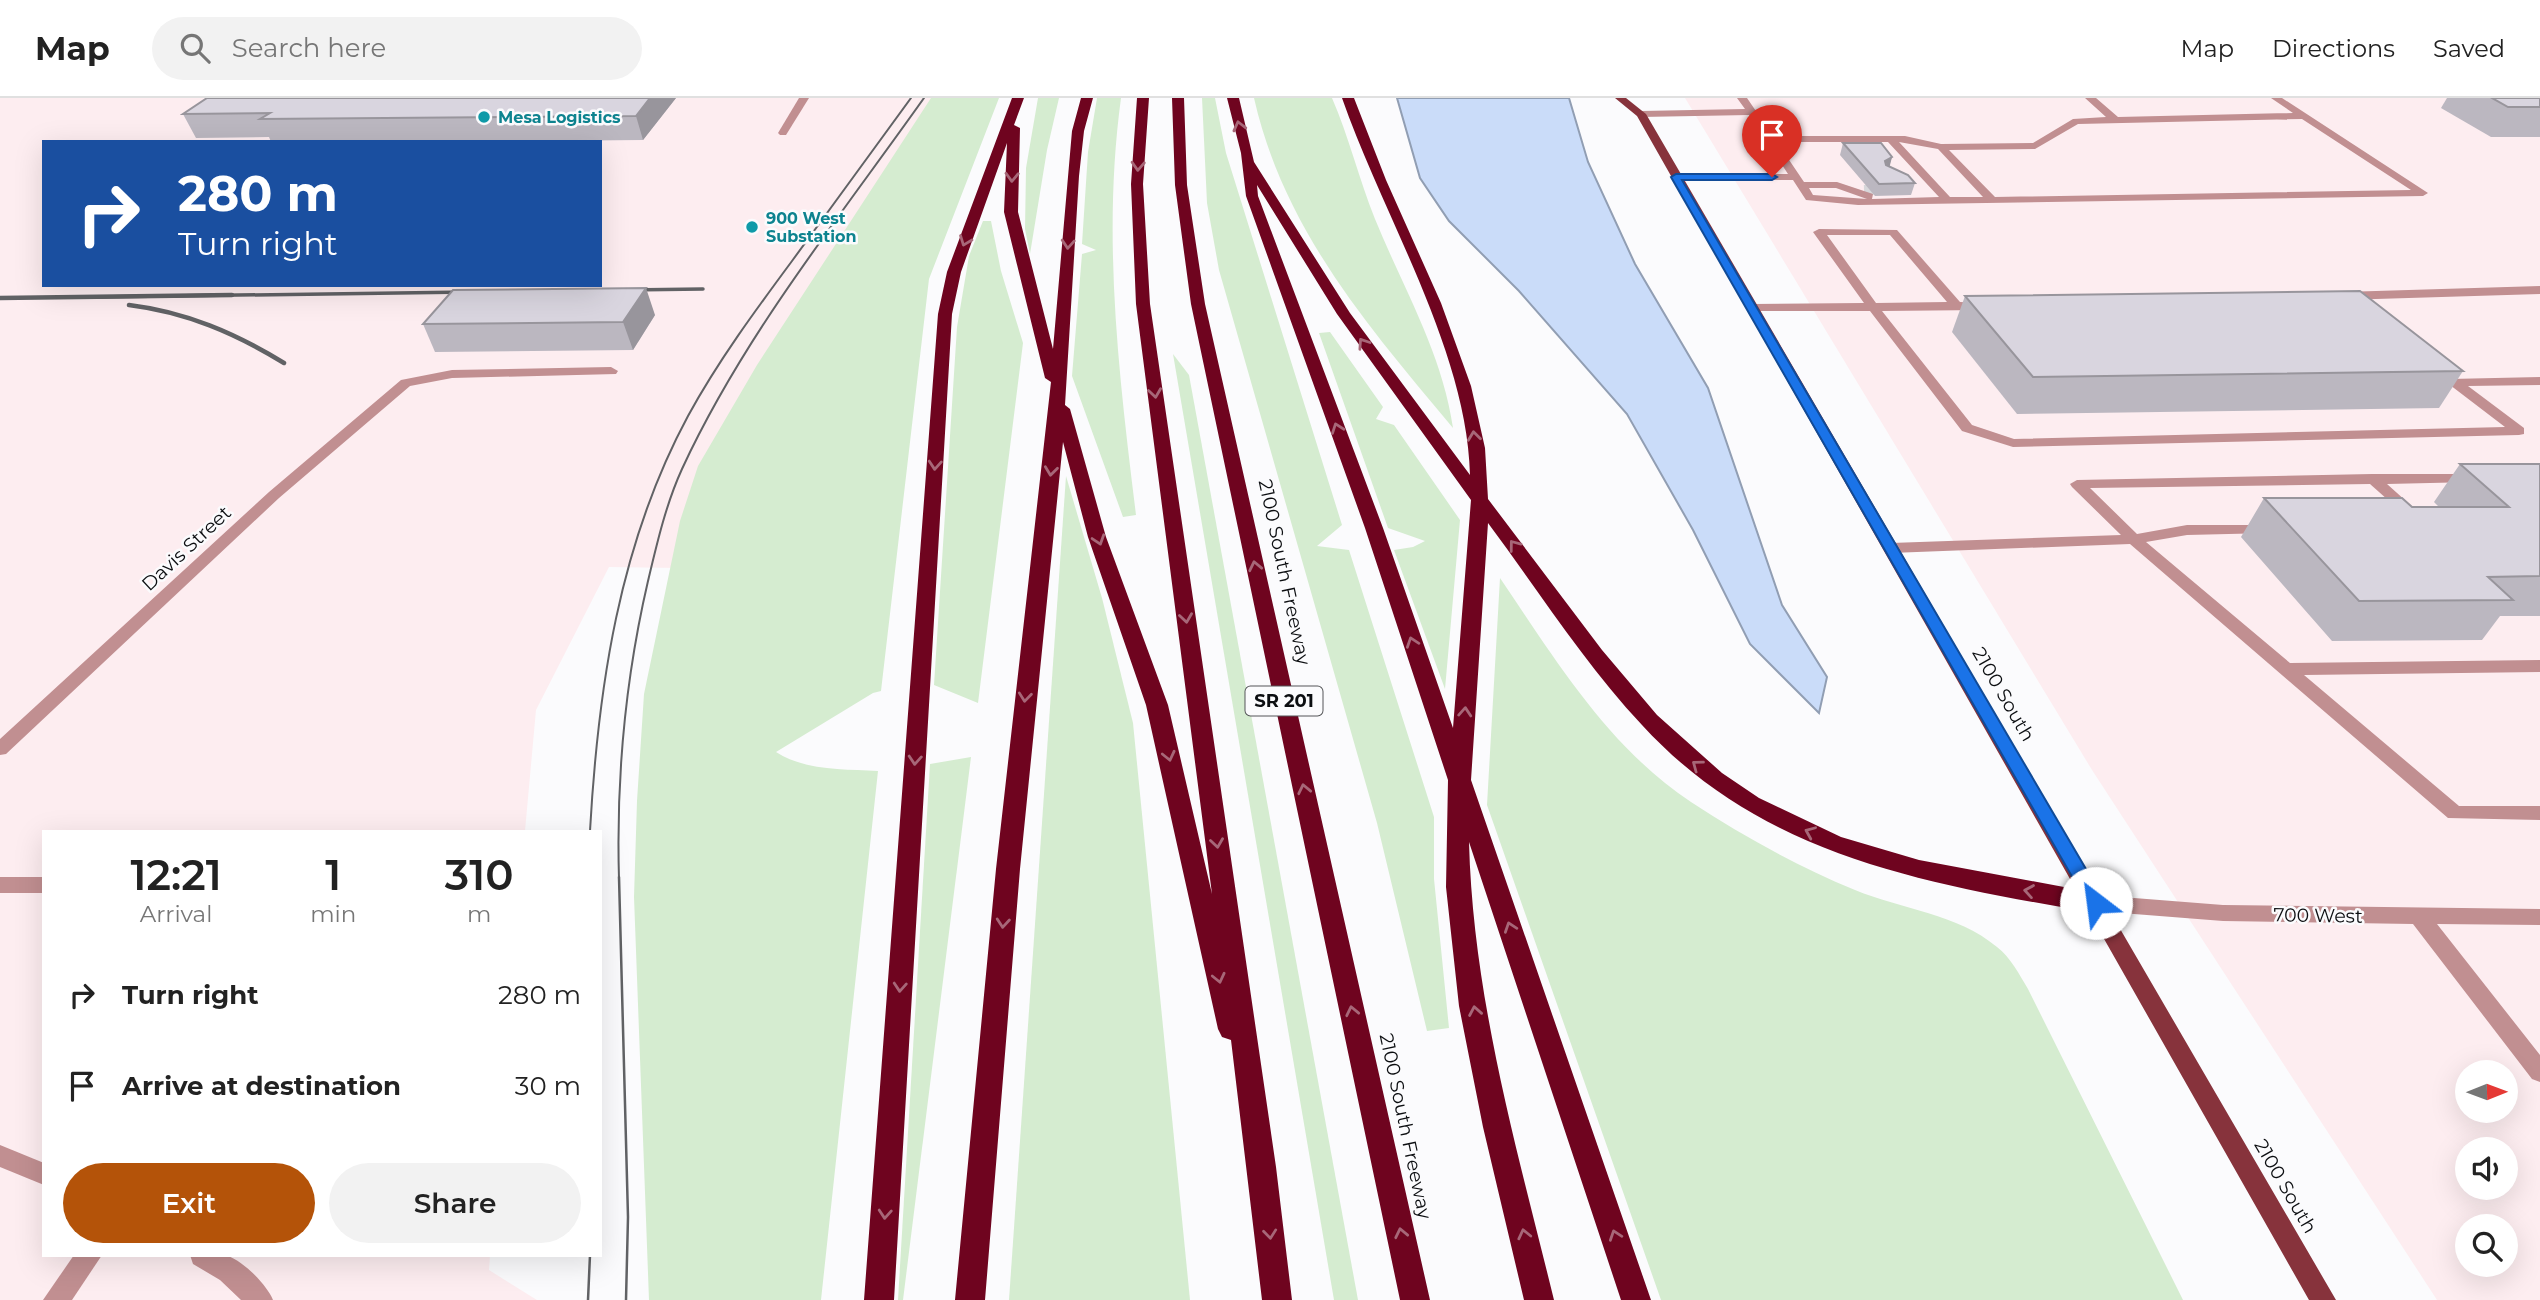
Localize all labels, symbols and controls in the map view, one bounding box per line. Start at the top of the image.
search box [152,17,642,80]
text: Map [35,28,110,68]
icon: search [176,29,214,67]
text: Search here [232,32,386,64]
text: Map [2181,34,2234,63]
text: Directions [2272,34,2395,63]
text: Saved [2433,34,2505,63]
pin [1742,105,1802,177]
place label: Mesa Logistics [498,108,621,127]
marker: Mesa Logistics [476,109,492,125]
icon: arrive [1753,116,1791,154]
one-way arrow [1233,120,1247,132]
one-way arrow [1131,161,1146,172]
text: 280 m [178,164,338,223]
icon: right [63,168,154,259]
one-way arrow [1005,171,1020,182]
place label: 900 West Substation [766,209,857,246]
marker: 900 West Substation [744,219,760,235]
text: Turn right [178,224,338,263]
one-way arrow [960,235,974,247]
one-way arrow [1061,239,1076,250]
one-way arrow [1359,337,1372,350]
one-way arrow [1148,387,1163,398]
one-way arrow [1331,422,1345,434]
one-way arrow [1467,430,1482,442]
one-way arrow [928,460,943,471]
one-way arrow [1043,465,1058,477]
street label: 2100 South Freeway [1254,477,1316,668]
street label: Davis Street [137,501,236,596]
one-way arrow [1090,533,1105,545]
one-way arrow [1509,540,1522,553]
one-way arrow [1249,561,1264,573]
one-way arrow [1179,612,1194,624]
one-way arrow [1406,637,1420,649]
street label: 2100 South [1967,643,2040,745]
road number: SR 201 [1246,686,1322,716]
one-way arrow [1018,692,1033,703]
one-way arrow [1458,706,1473,717]
one-way arrow [1160,750,1175,762]
one-way arrow [908,754,923,765]
one-way arrow [1692,761,1704,774]
one-way arrow [1297,783,1312,795]
one-way arrow [1805,826,1817,840]
one-way arrow [1210,837,1225,849]
text: 12:21 [131,849,222,901]
text: 1 [325,849,341,901]
text: 310 [445,849,514,901]
position arrow [2059,866,2133,940]
one-way arrow [2023,884,2035,899]
text: Arrival [140,900,212,928]
text: min [310,900,356,928]
text: m [467,900,491,928]
street label: 700 West [2273,903,2363,928]
one-way arrow [995,917,1010,929]
one-way arrow [1504,921,1518,934]
one-way arrow [1211,972,1225,984]
icon: right [63,976,101,1014]
text: Turn right [122,979,258,1011]
text: 280 m [498,979,581,1011]
one-way arrow [893,981,908,992]
one-way arrow [1346,1005,1360,1017]
one-way arrow [1468,1005,1483,1017]
street label: 2100 South Freeway [1375,1031,1437,1222]
north arrow [2455,1060,2518,1124]
map controls [2455,1060,2518,1277]
icon: arrive [63,1067,101,1105]
text: Arrive at destination [122,1070,401,1102]
text: 30 m [515,1070,581,1102]
street label: 2100 South [2249,1135,2322,1237]
button: sound [2455,1137,2518,1200]
button: Exit [63,1163,315,1243]
button: Share [329,1163,581,1243]
one-way arrow [878,1208,893,1219]
button: search [2455,1214,2518,1277]
one-way arrow [1394,1227,1409,1239]
one-way arrow [1262,1228,1277,1239]
one-way arrow [1517,1228,1532,1240]
one-way arrow [1609,1229,1623,1242]

